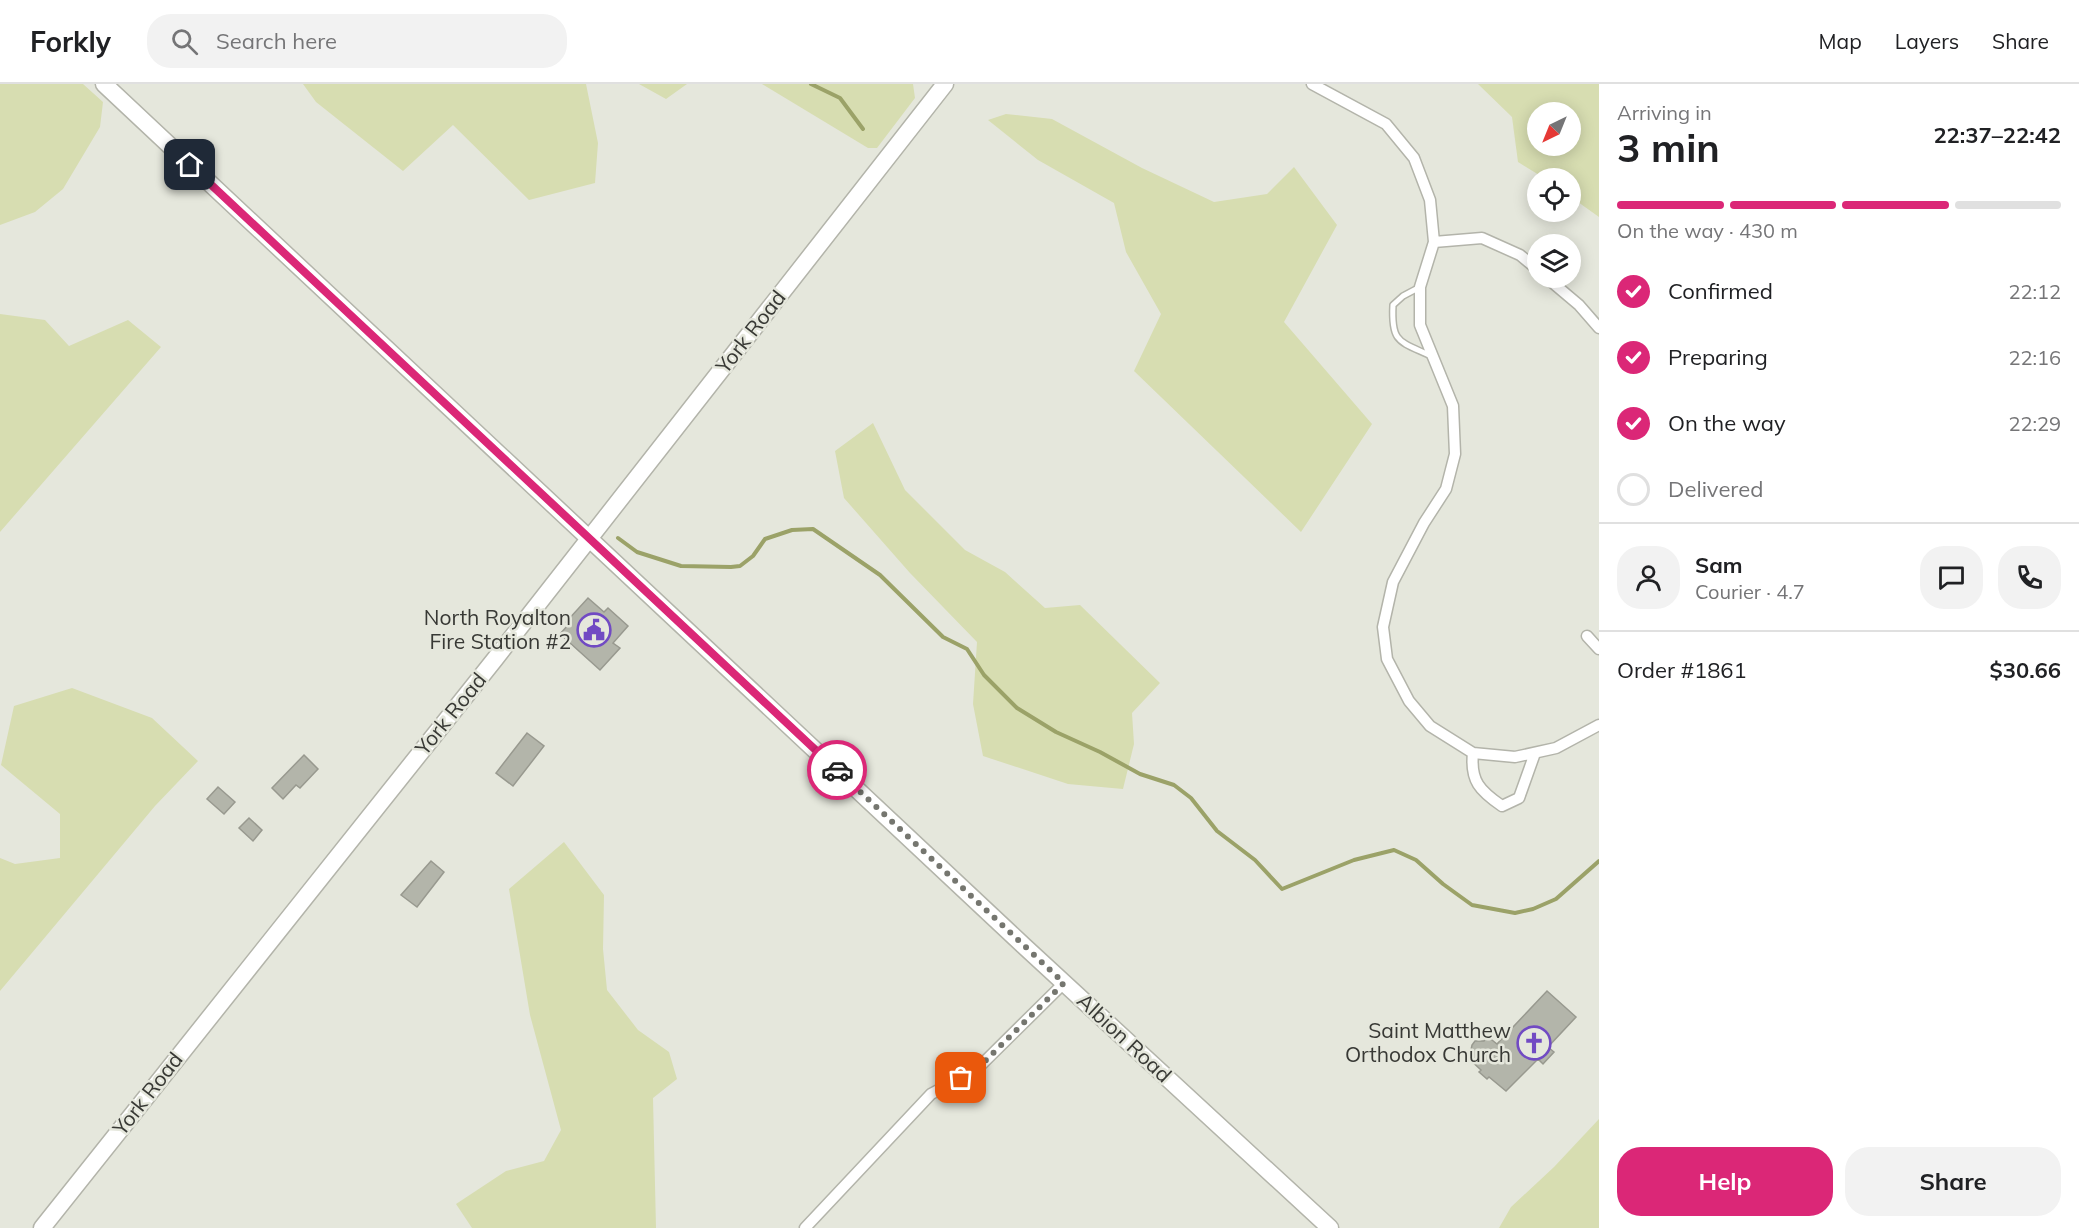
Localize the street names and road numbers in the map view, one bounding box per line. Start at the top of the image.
street label: York Road [709,285,791,379]
street label: York Road [408,667,491,761]
street label: Albion Road [1072,987,1177,1087]
street label: York Road [106,1047,188,1141]

